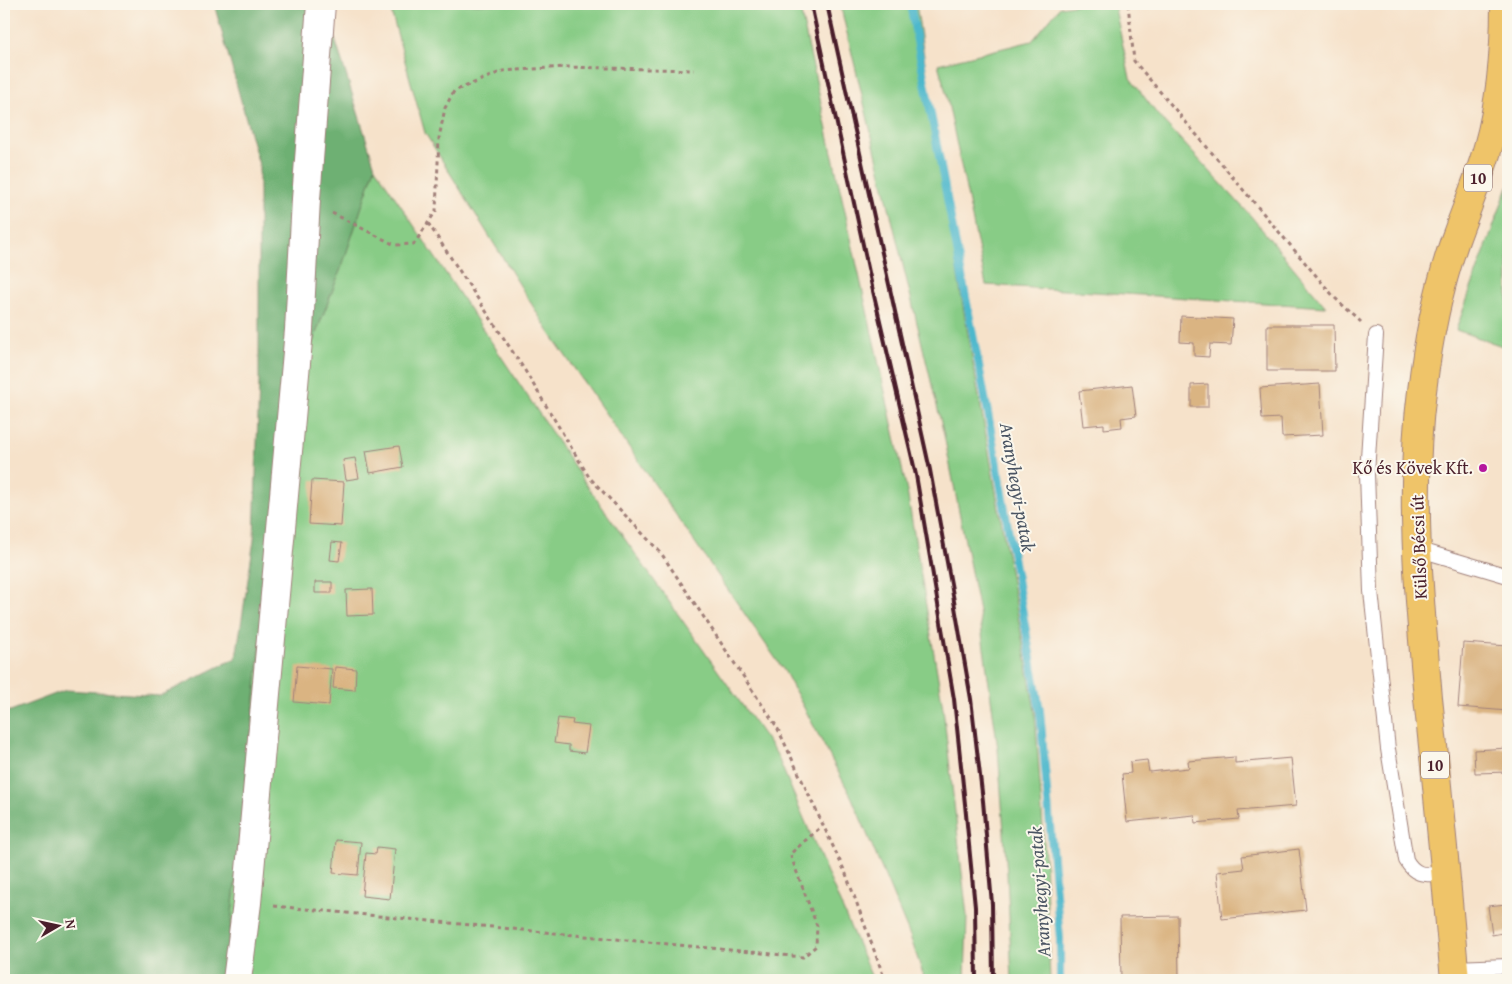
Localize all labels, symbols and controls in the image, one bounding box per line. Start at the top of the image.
road number: 10 [1464,164,1492,192]
water label: Aranyhegyi-patak [993,419,1043,554]
place label: Kő és Kövek Kft. [1353,454,1473,481]
marker: Kő és Kövek Kft. [1477,462,1489,474]
street label: Külső Bécsi út [1403,494,1434,600]
road number: 10 [1421,752,1449,778]
water label: Aranyhegyi-patak [1020,825,1058,959]
north arrow [32,902,82,952]
text: N [60,918,82,931]

